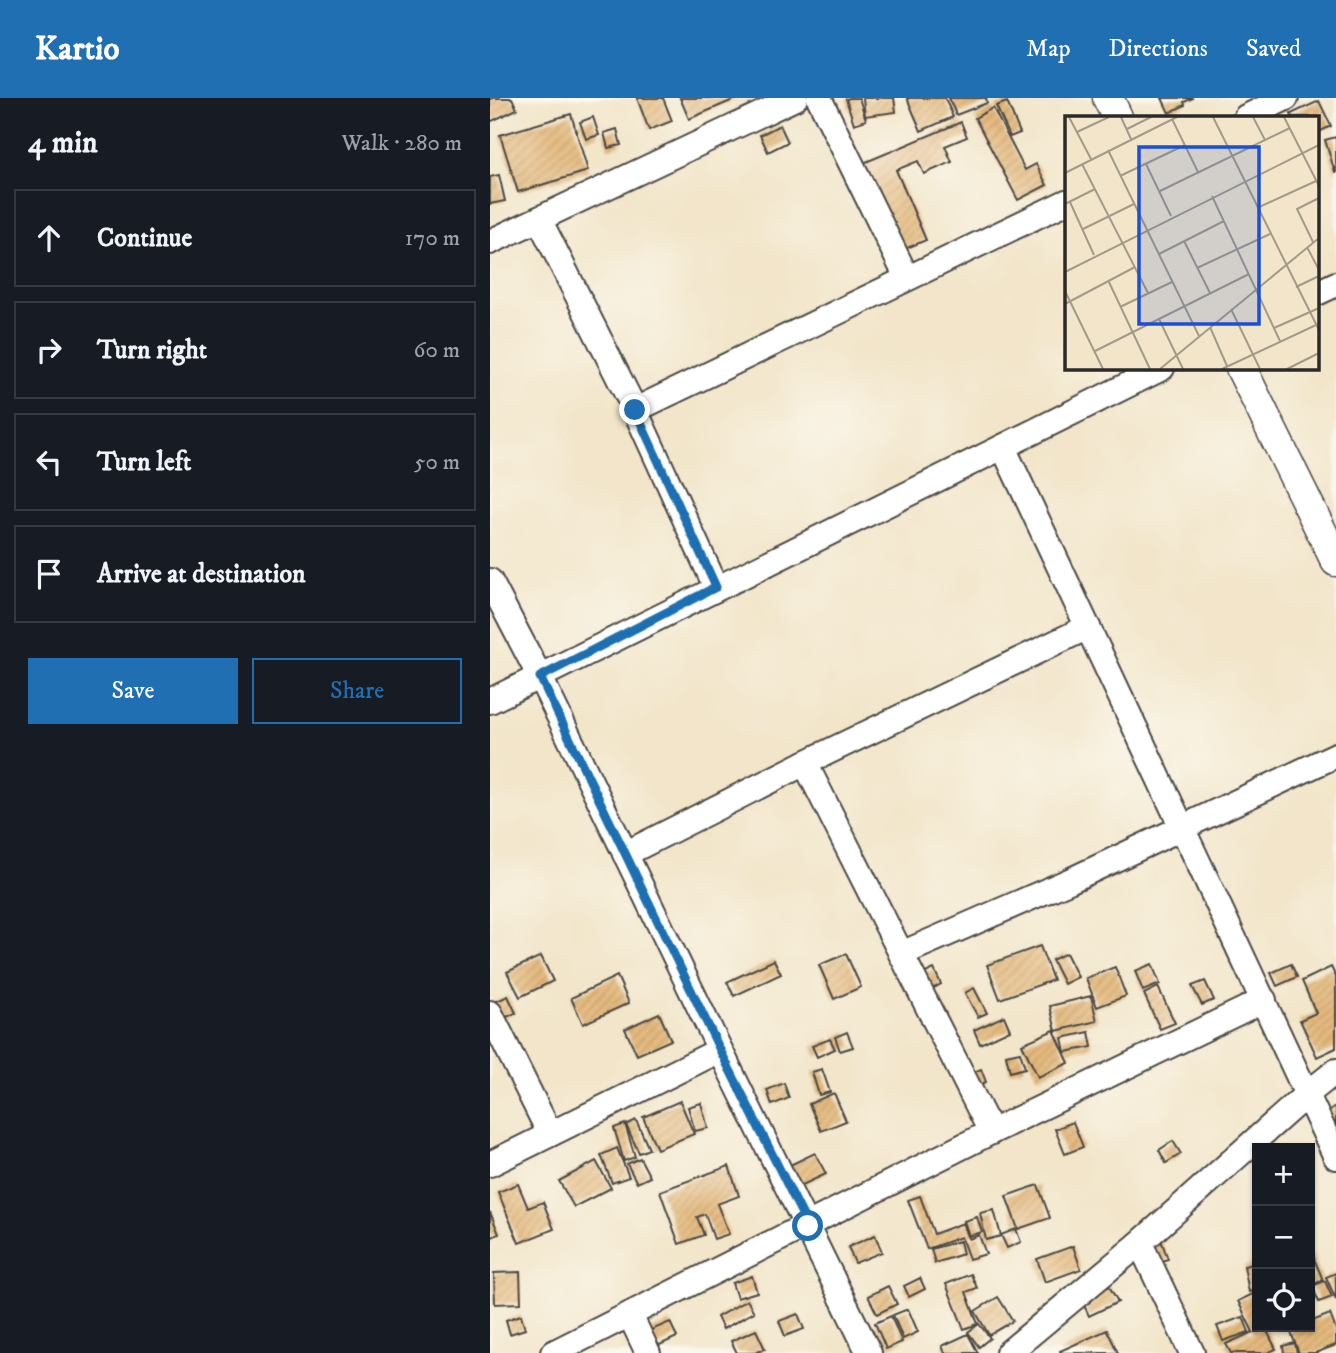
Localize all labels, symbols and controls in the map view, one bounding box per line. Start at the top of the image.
text: Kartio [35,29,120,70]
text: Map [1026,34,1071,64]
text: Directions [1109,34,1208,64]
text: Saved [1246,34,1301,64]
inset map [1065,116,1318,369]
text: 4 min [28,125,98,162]
text: Walk · 280 m [341,129,462,158]
icon: ahead [30,219,68,257]
text: Continue [97,222,192,255]
text: 170 m [405,224,460,253]
icon: right [30,331,68,369]
text: Turn right [97,334,207,367]
text: 60 m [413,336,460,365]
route end [619,394,650,425]
icon: left [30,443,68,481]
text: Turn left [97,446,191,479]
text: 50 m [414,448,460,477]
icon: arrive [30,555,68,593]
text: Arrive at destination [97,558,306,591]
button: Save [28,658,238,724]
button: Share [252,658,462,724]
map controls [1252,1143,1315,1332]
button: + [1252,1143,1315,1206]
button: − [1252,1206,1315,1269]
route start [792,1210,823,1241]
button: locate [1252,1269,1315,1332]

